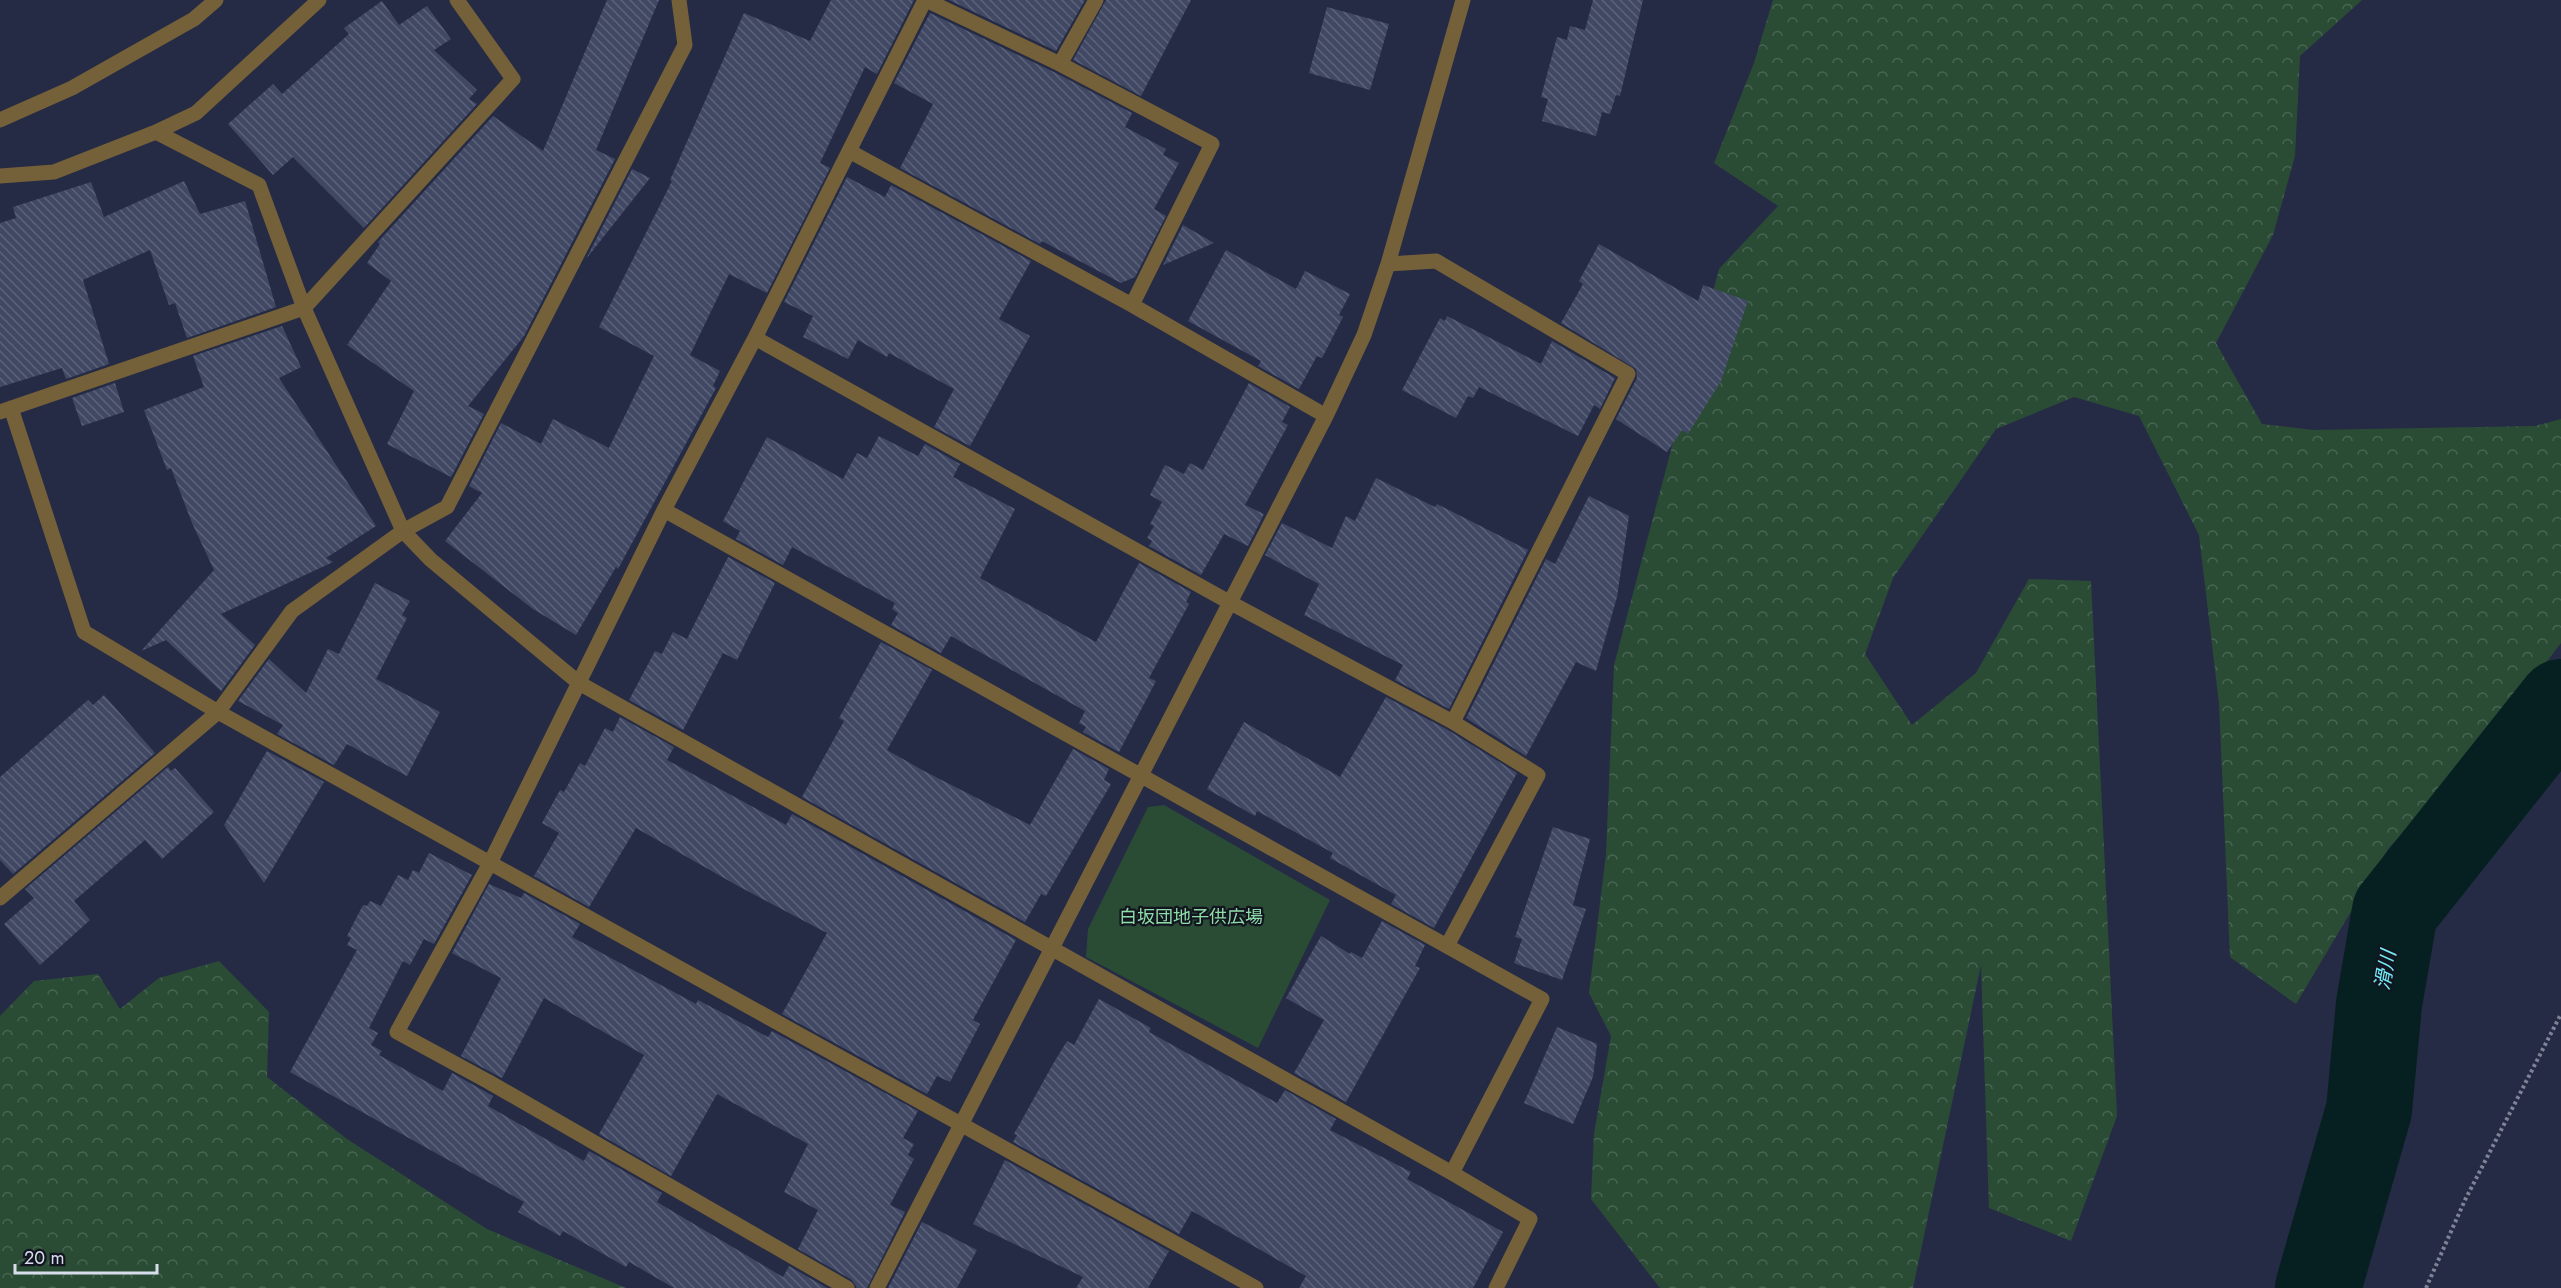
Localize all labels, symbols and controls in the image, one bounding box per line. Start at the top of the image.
park label: 白坂団地子供広場 [1119,904,1263,930]
water label: 滑川 [2368,946,2404,992]
scale bar [15,1237,158,1275]
text: 20 m [24,1245,64,1271]

